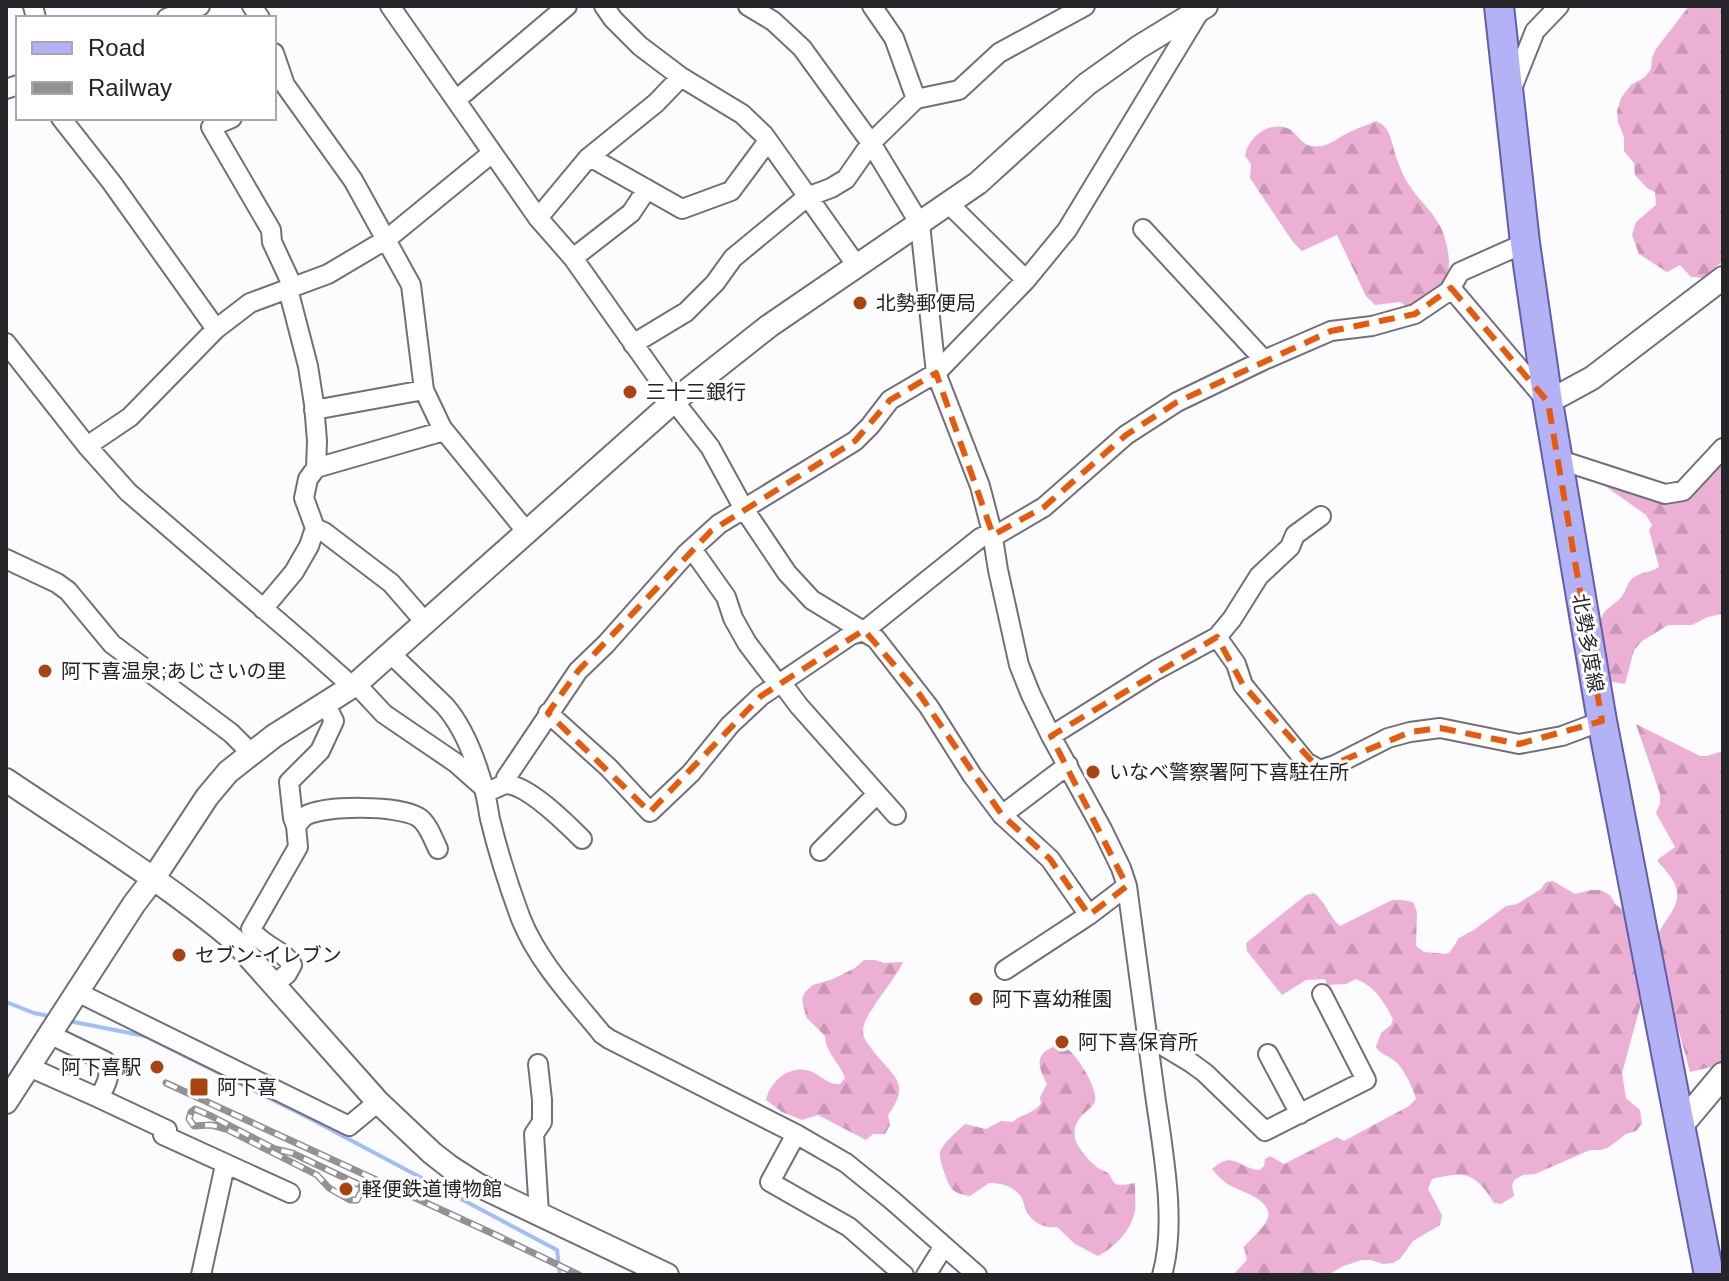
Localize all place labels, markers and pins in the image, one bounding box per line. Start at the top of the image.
place label: 北勢郵便局 [876,292,976,314]
marker: 北勢郵便局 [851,294,869,312]
place label: 三十三銀行 [646,381,746,403]
marker: 三十三銀行 [621,383,639,401]
place label: 阿下喜温泉;あじさいの里 [61,660,287,682]
marker: 阿下喜温泉;あじさいの里 [36,662,54,680]
place label: いなべ警察署阿下喜駐在所 [1109,761,1349,783]
marker: いなべ警察署阿下喜駐在所 [1084,763,1102,781]
place label: セブン-イレブン [195,944,342,966]
marker: セブン-イレブン [170,946,188,964]
place label: 阿下喜幼稚園 [992,988,1112,1010]
marker: 阿下喜幼稚園 [967,990,985,1008]
place label: 阿下喜保育所 [1078,1031,1198,1053]
marker: 阿下喜保育所 [1053,1033,1071,1051]
place label: 阿下喜駅 [61,1056,141,1078]
marker: 阿下喜駅 [148,1058,166,1076]
marker: 阿下喜 [188,1076,210,1098]
place label: 阿下喜 [217,1076,277,1098]
place label: 軽便鉄道博物館 [362,1178,502,1200]
marker: 軽便鉄道博物館 [337,1180,355,1198]

